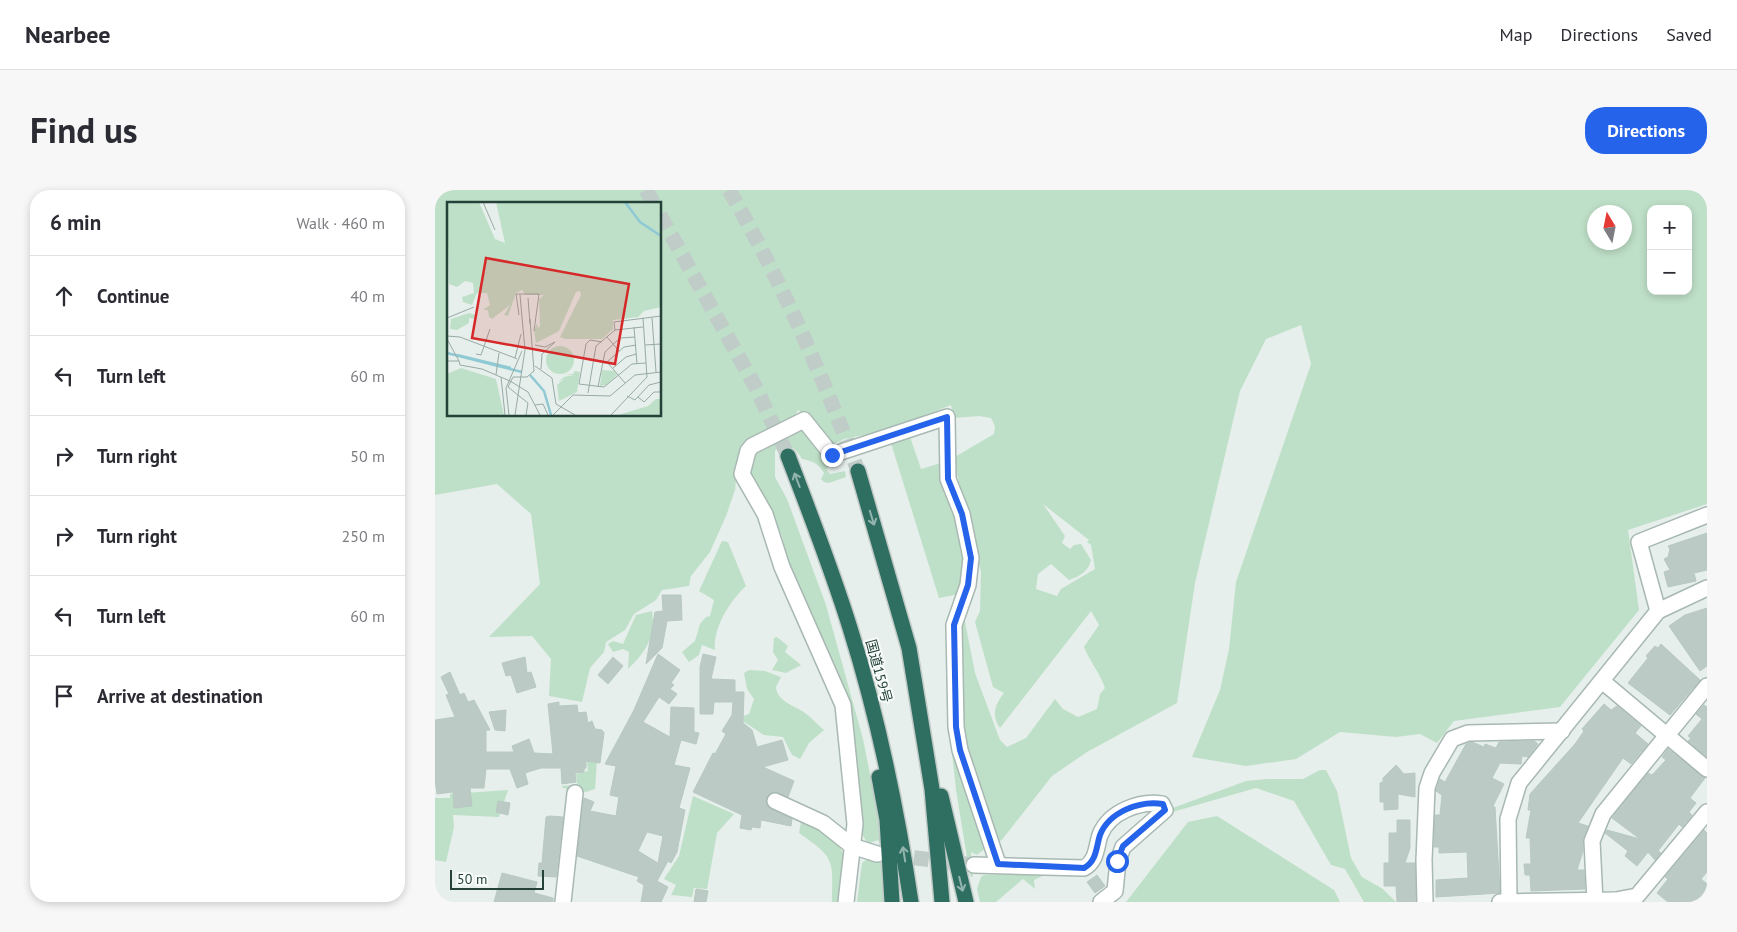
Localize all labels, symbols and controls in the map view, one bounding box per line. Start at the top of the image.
text: Nearbee [25,19,110,50]
text: Map [1500,23,1532,46]
text: Directions [1560,23,1638,46]
text: Saved [1666,23,1712,46]
text: Find us [30,107,138,153]
button: Directions [1585,107,1707,154]
inset map [447,202,661,416]
north arrow [1587,205,1632,250]
map controls [1647,205,1692,295]
button: + [1647,205,1692,250]
text: 6 min [50,209,101,236]
text: Walk · 460 m [296,213,385,233]
button: − [1647,250,1692,295]
icon: ahead [50,282,78,310]
text: Continue [97,284,169,308]
text: 40 m [350,286,385,306]
icon: left [50,362,78,390]
text: Turn left [97,364,166,388]
text: 60 m [350,366,385,386]
icon: right [50,442,78,470]
text: Turn right [97,444,177,468]
route end [821,444,844,467]
text: 50 m [350,446,385,466]
one-way arrow [792,472,801,488]
one-way arrow [867,509,877,525]
icon: right [50,522,78,550]
text: Turn right [97,524,177,548]
text: 250 m [342,526,385,546]
icon: left [50,602,78,630]
text: Turn left [97,604,166,628]
text: 60 m [350,606,385,626]
street label: 国道159号 [862,637,896,705]
icon: arrive [50,682,78,710]
text: Arrive at destination [97,684,263,708]
one-way arrow [899,846,909,862]
route start [1106,850,1129,873]
scale bar [450,867,544,890]
text: 50 m [457,870,487,888]
one-way arrow [957,875,966,891]

